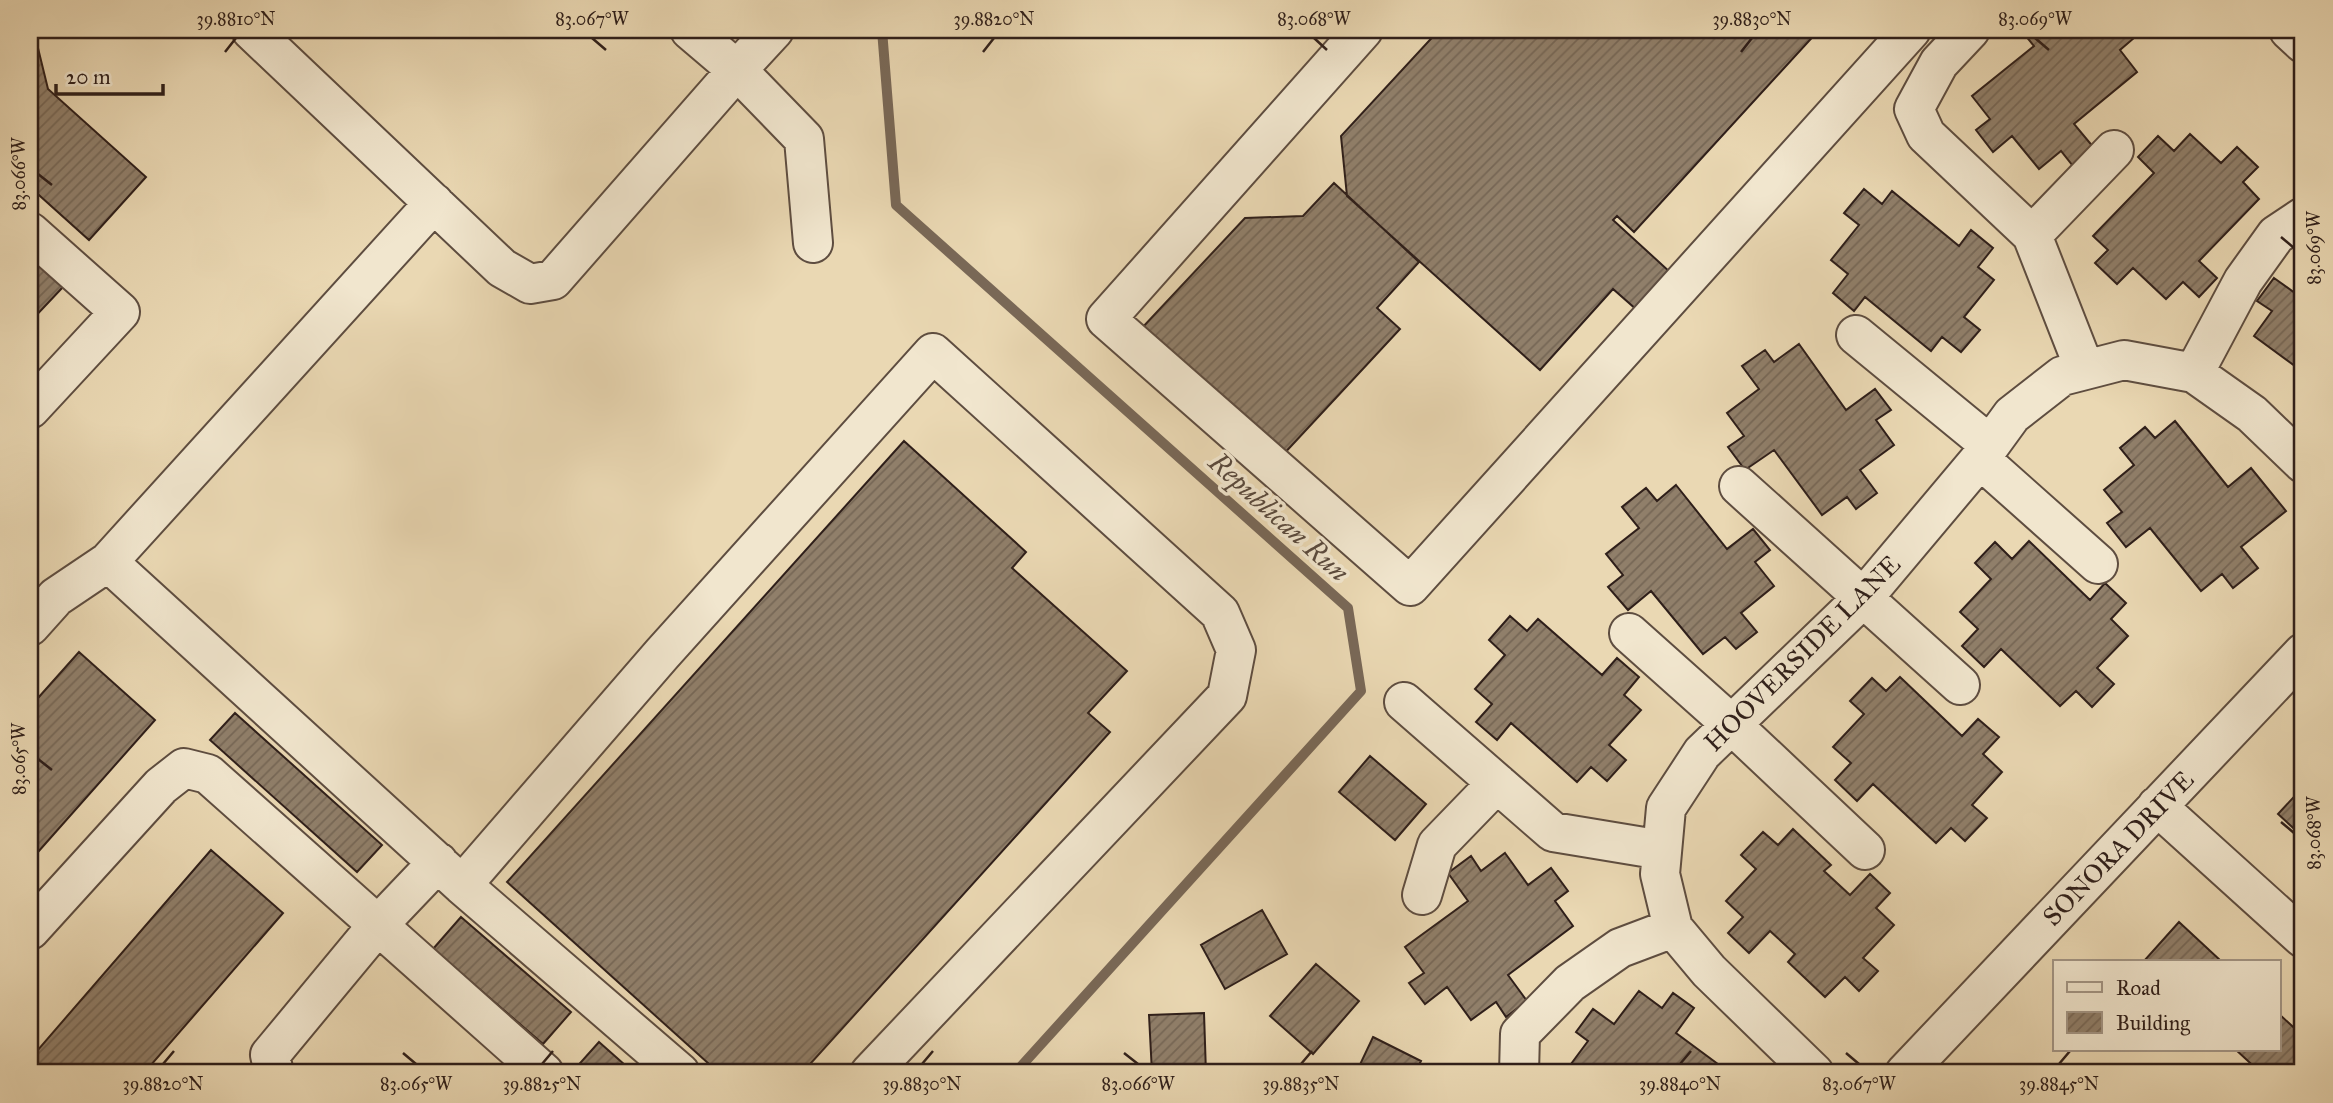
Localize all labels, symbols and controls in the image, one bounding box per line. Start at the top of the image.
text: 39.8810°N [196,8,276,30]
text: 83.067°W [555,8,630,30]
text: 39.8820°N [954,8,1034,30]
text: 83.068°W [1277,8,1352,30]
text: 39.8830°N [1712,8,1792,30]
text: 83.069°W [1998,8,2073,30]
scale bar [56,52,163,96]
text: 20 m [66,64,111,90]
text: 83.066°W [8,137,30,211]
text: 83.069°W [2303,210,2325,285]
water label: Republican Run [1201,444,1357,589]
street label: HOOVERSIDE LANE [1697,548,1907,758]
text: 83.065°W [8,722,30,795]
street label: SONORA DRIVE [2036,764,2200,932]
text: 83.068°W [2303,795,2325,870]
legend [2053,960,2280,1050]
text: Road [2116,975,2161,1001]
text: Building [2116,1010,2190,1036]
text: 39.8820°N [123,1073,203,1095]
text: 83.065°W [380,1073,453,1095]
text: 39.8825°N [503,1073,581,1095]
text: 39.8830°N [882,1073,962,1095]
text: 83.066°W [1101,1073,1175,1095]
text: 39.8835°N [1262,1073,1340,1095]
text: 39.8840°N [1639,1073,1721,1095]
text: 83.067°W [1822,1073,1897,1095]
text: 39.8845°N [2019,1073,2099,1095]

